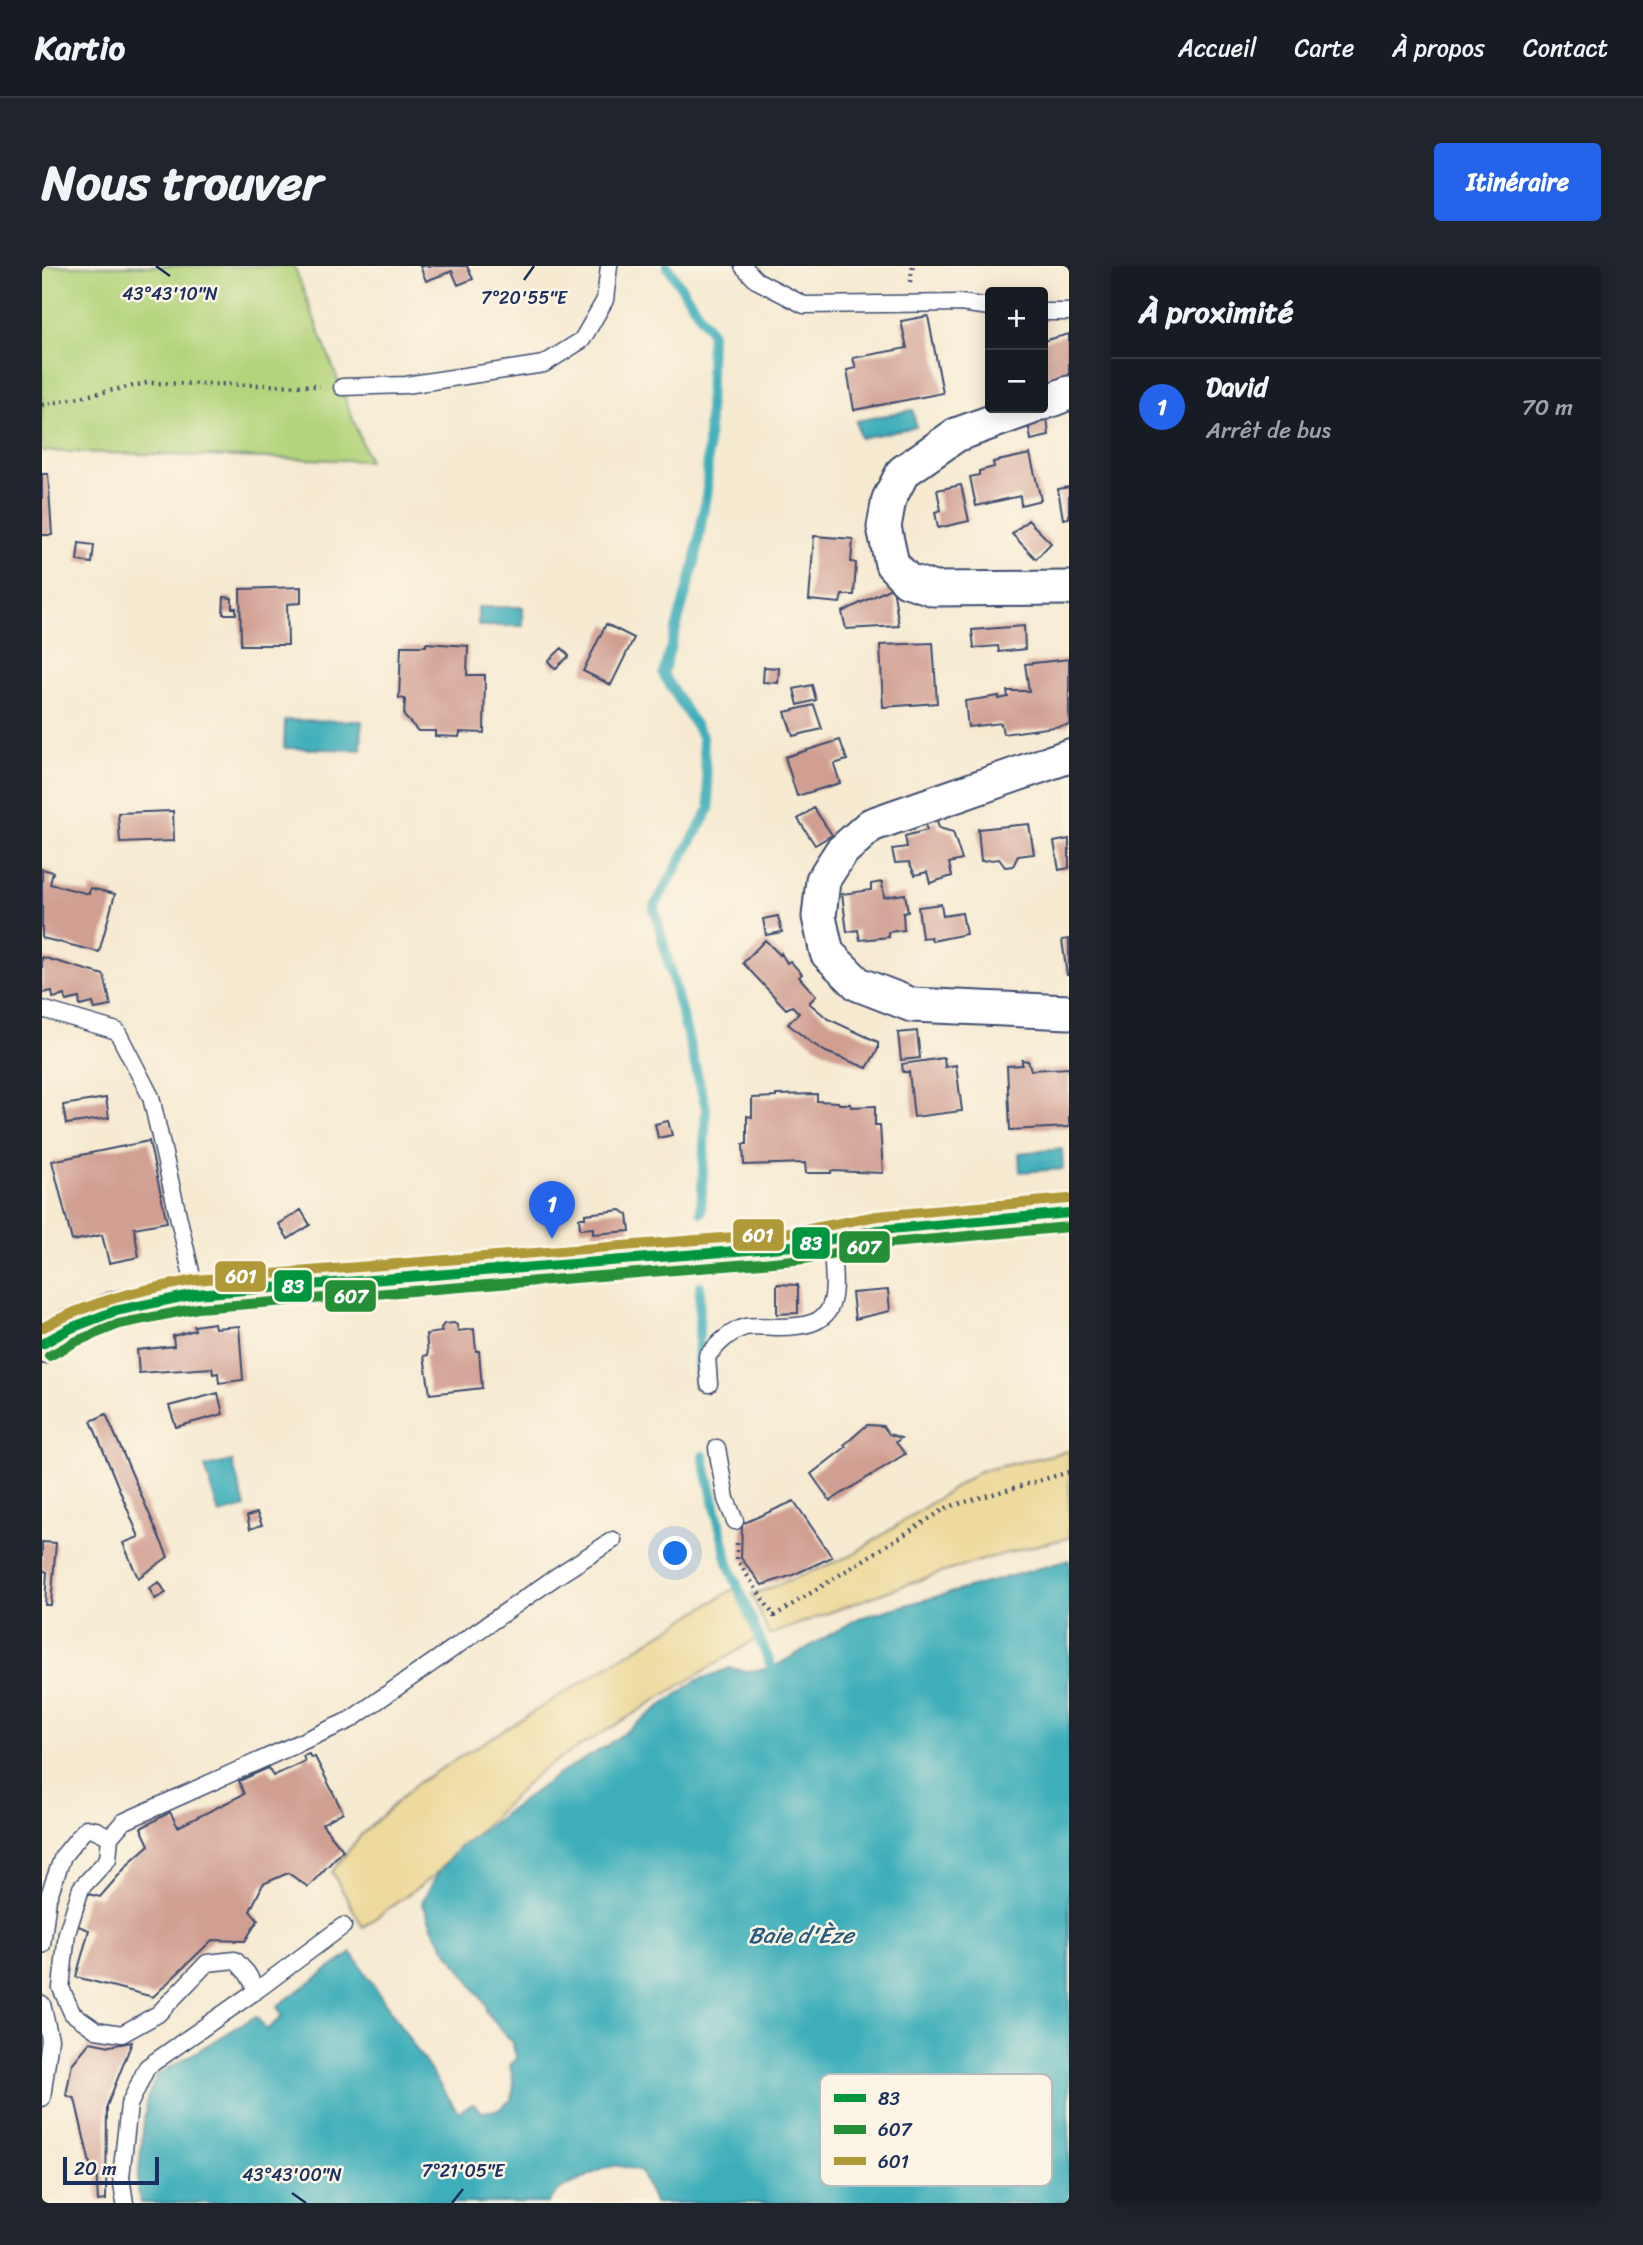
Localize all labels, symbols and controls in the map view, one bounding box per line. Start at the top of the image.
text: Kartio [35,19,125,77]
text: Accueil [1178,27,1257,69]
text: Carte [1295,27,1354,69]
text: À propos [1392,27,1485,69]
text: Contact [1523,27,1608,69]
text: Nous trouver [42,139,322,226]
button: Itinéraire [1434,143,1601,221]
text: 43°43'10"N [122,278,218,310]
text: 7°20'55"E [481,282,568,314]
text: À proximité [1139,285,1293,339]
map controls [985,287,1048,413]
button: + [985,287,1048,350]
button: − [985,350,1048,413]
text: David [1206,364,1268,410]
text: 1 [1157,387,1167,428]
text: 70 m [1522,387,1573,428]
text: Arrêt de bus [1206,410,1331,451]
pin: 1 [529,1181,575,1239]
line badge: 601 [732,1218,785,1252]
text: 601 [742,1219,773,1252]
line badge: 83 [791,1226,831,1260]
text: 83 [799,1227,823,1260]
line badge: 607 [838,1230,891,1264]
text: 607 [846,1231,883,1264]
line badge: 601 [214,1260,267,1293]
text: 601 [225,1260,256,1293]
line badge: 83 [273,1269,313,1303]
text: 83 [281,1270,305,1303]
line badge: 607 [324,1279,377,1313]
text: 607 [333,1280,370,1313]
your location [658,1536,692,1570]
water label: Baie d'Èze [748,1915,856,1956]
legend [820,2074,1052,2186]
text: 83 [878,2082,900,2115]
text: 607 [878,2113,913,2146]
text: 601 [878,2145,909,2178]
text: 20 m [74,2152,117,2185]
scale bar [63,2154,159,2186]
text: 7°21'05"E [422,2155,505,2187]
text: 43°43'00"N [242,2159,342,2191]

